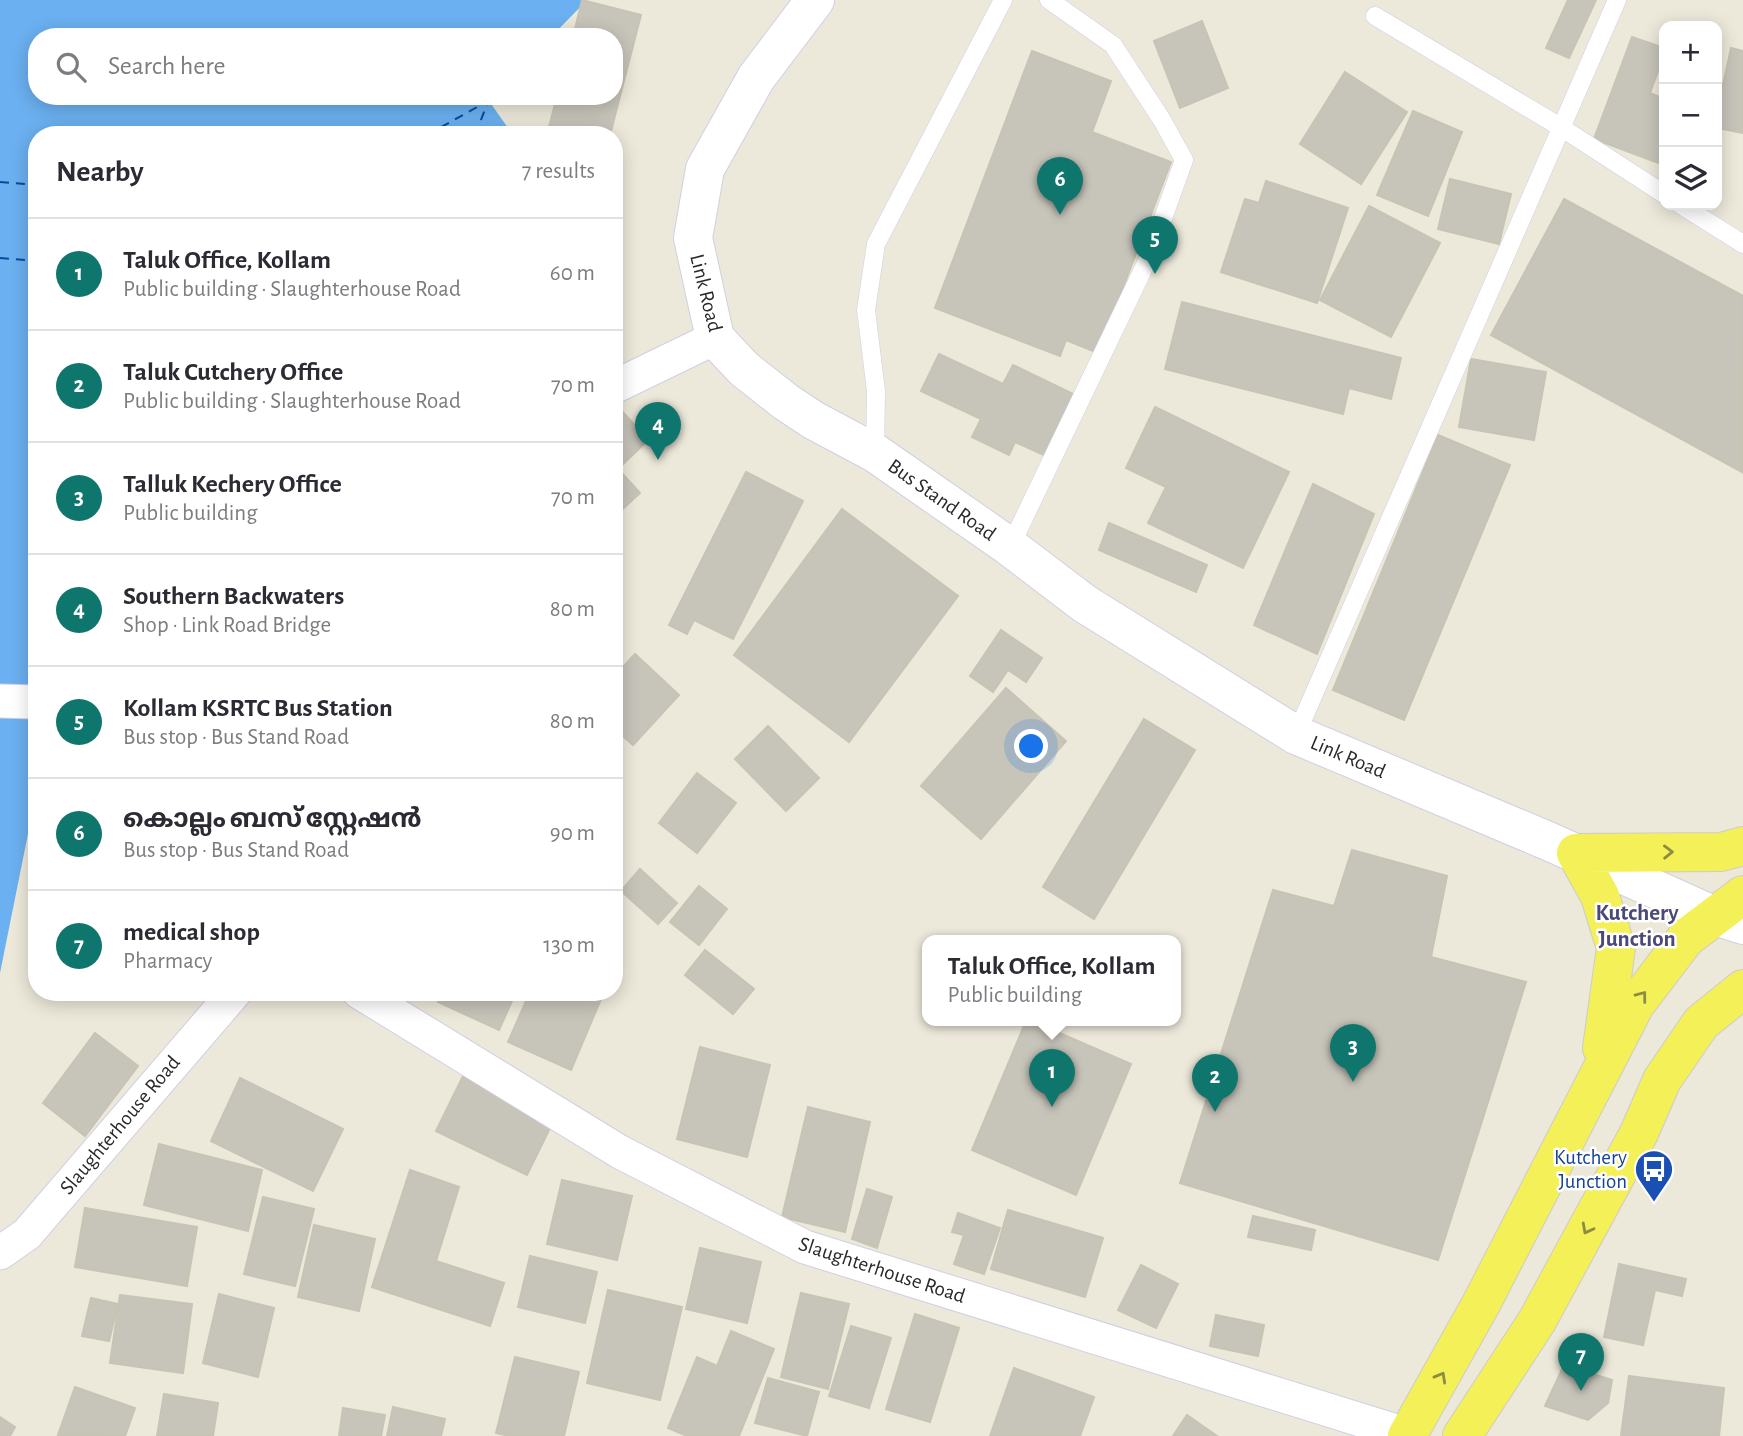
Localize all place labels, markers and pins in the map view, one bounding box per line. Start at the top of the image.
pin: 6 [1037,157,1083,215]
pin: 5 [1132,216,1178,274]
pin: 4 [635,402,681,460]
pin: 3 [1330,1024,1376,1082]
pin: 1 [1029,1049,1075,1107]
pin: 2 [1192,1054,1238,1112]
place label: Kutchery Junction [1554,1147,1627,1192]
bus stop icon: Kutchery Junction [1633,1148,1675,1203]
pin: 7 [1558,1333,1604,1391]

